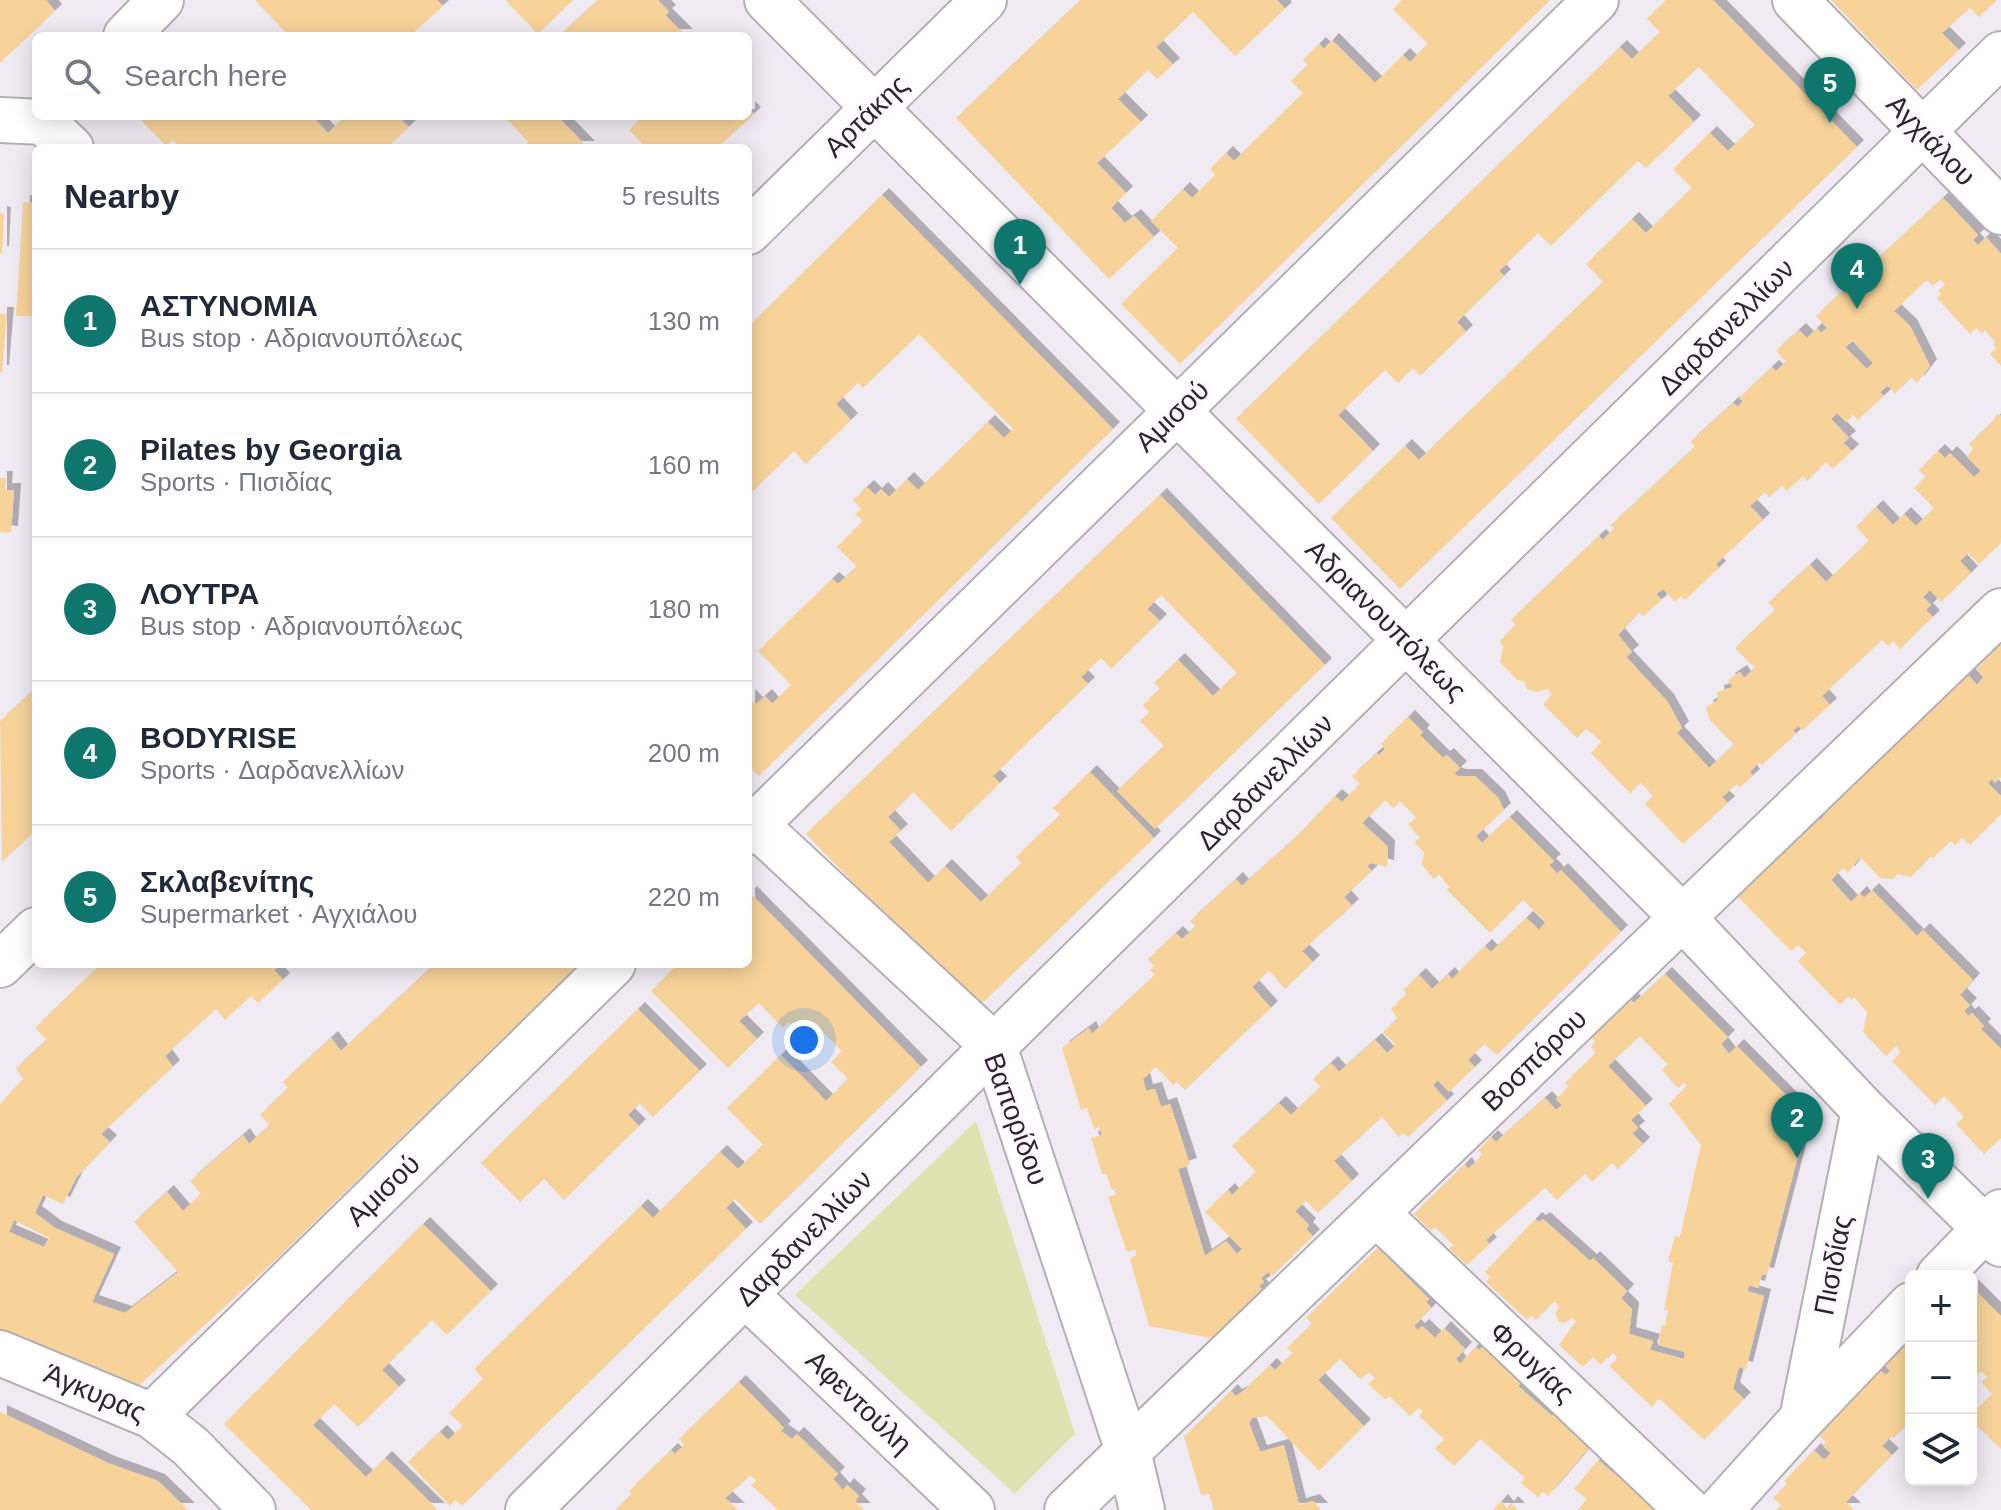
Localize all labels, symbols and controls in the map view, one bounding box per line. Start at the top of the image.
search box [32,32,752,120]
icon: search [60,54,104,98]
pin: 5 [1804,57,1856,123]
text: Search here [124,59,287,92]
street label: Αρτάκης [818,69,914,163]
street label: Αγχιάλου [1880,88,1982,192]
text: Nearby [64,177,179,215]
text: 5 results [622,181,720,211]
pin: 1 [994,219,1046,285]
pin: 4 [1831,243,1883,309]
street label: Δαρδανελλίων [1652,253,1800,401]
text: ΑΣΤΥΝΟΜΙΑ [140,289,318,322]
text: 1 [83,306,97,336]
text: 130 m [648,306,720,336]
text: Bus stop · Αδριανουπόλεως [140,323,463,353]
street label: Αμισού [1129,374,1215,458]
text: Pilates by Georgia [140,433,402,466]
text: 2 [83,450,97,480]
text: 160 m [648,450,720,480]
text: Sports · Πισιδίας [140,467,332,497]
street label: Αδριανουπόλεως [1299,533,1473,707]
text: ΛΟΥΤΡΑ [140,577,260,610]
text: 3 [83,594,97,624]
text: 180 m [648,594,720,624]
text: Bus stop · Αδριανουπόλεως [140,611,463,641]
street label: Δαρδανελλίων [1191,708,1339,856]
text: BODYRISE [140,721,297,754]
text: 4 [83,738,97,768]
text: 200 m [648,738,720,768]
text: Sports · Δαρδανελλίων [140,755,405,785]
text: Σκλαβενίτης [140,865,314,898]
text: 5 [83,882,97,912]
text: 220 m [648,882,720,912]
text: Supermarket · Αγχιάλου [140,899,418,929]
street label: Βοσπόρου [1475,1003,1593,1117]
your location [784,1020,824,1060]
street label: Βαπορίδου [978,1049,1054,1189]
pin: 2 [1771,1092,1823,1158]
pin: 3 [1902,1133,1954,1199]
street label: Αμισού [340,1148,426,1232]
street label: Δαρδανελλίων [730,1164,878,1312]
street label: Πισιδίας [1808,1212,1858,1318]
map controls [1905,1270,1977,1486]
button: + [1905,1270,1977,1342]
street label: Φρυγίας [1484,1315,1580,1409]
button: − [1905,1342,1977,1414]
street label: Αφεντούλη [800,1344,918,1460]
street label: Άγκυρας [40,1358,150,1428]
button: layers [1905,1414,1977,1486]

